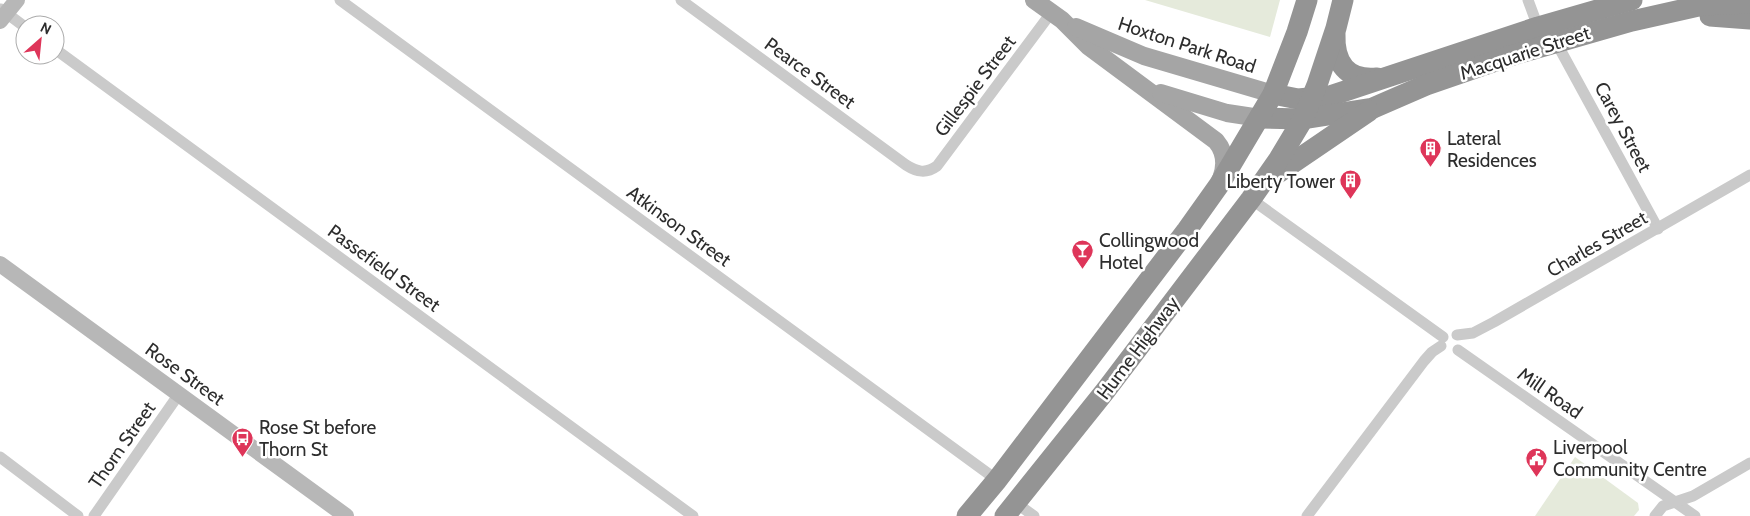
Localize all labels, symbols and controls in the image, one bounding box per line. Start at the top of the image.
street label: Hoxton Park Road [1115,12,1259,78]
north arrow [15,15,65,65]
text: N [37,18,54,39]
street label: Macquarie Street [1457,21,1594,85]
street label: Gillespie Street [930,30,1021,141]
street label: Pearce Street [760,32,860,114]
street label: Carey Street [1590,78,1657,177]
place label: Lateral Residences [1447,127,1537,172]
building icon: Lateral Residences [1419,137,1443,168]
building icon: Liberty Tower [1339,169,1363,200]
place label: Liberty Tower [1227,170,1335,193]
street label: Atkinson Street [623,181,736,272]
street label: Charles Street [1543,206,1652,282]
street label: Passefield Street [323,220,445,317]
place label: Collingwood Hotel [1099,229,1199,274]
bar icon: Collingwood Hotel [1071,239,1095,270]
street label: Hume Highway [1092,292,1184,404]
street label: Rose Street [141,338,230,411]
street label: Mill Road [1513,362,1587,424]
street label: Thorn Street [84,397,161,493]
place label: Rose St before Thorn St [259,416,376,461]
bus stop icon: Rose St before Thorn St [231,426,255,457]
place label: Liverpool Community Centre [1553,436,1707,481]
public building icon: Liverpool Community Centre [1525,446,1549,477]

